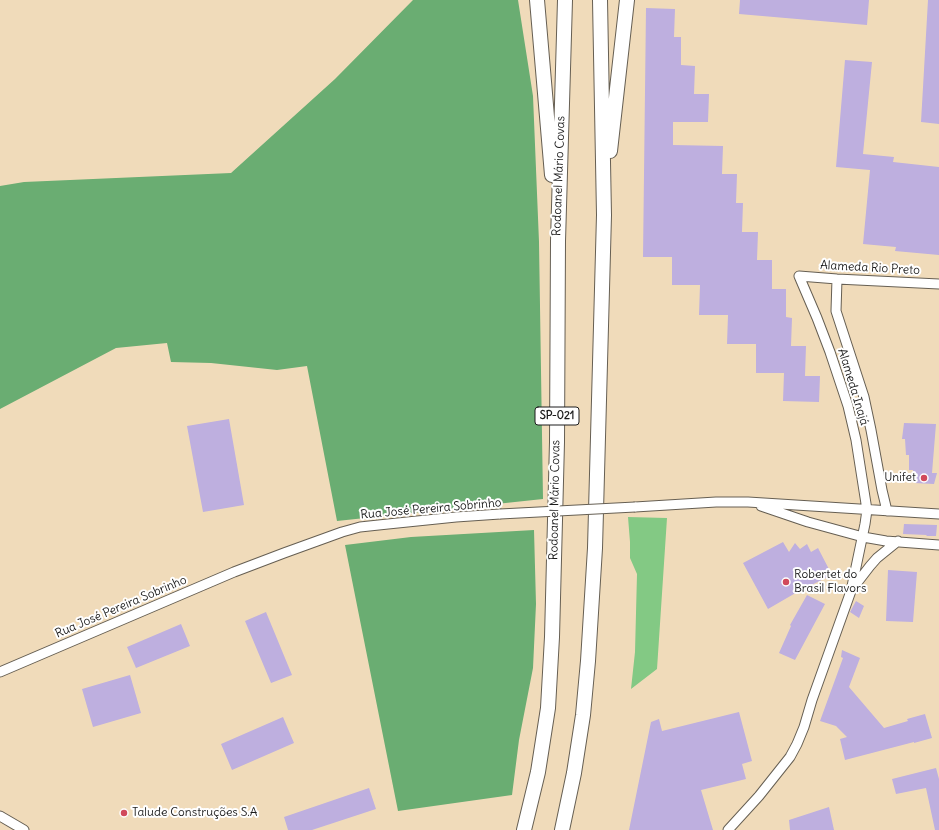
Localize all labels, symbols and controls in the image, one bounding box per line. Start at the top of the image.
street label: Rodoanel Mário Covas [550,116,568,236]
street label: Alameda Rio Preto [820,258,920,278]
street label: Alameda Inajá [834,347,872,427]
road number: SP-021 [535,407,579,425]
street label: Rodoanel Mário Covas [547,440,563,560]
place label: Unifet [884,471,916,485]
marker: Unifet [919,473,929,483]
street label: Rua José Pereira Sobrinho [360,496,502,522]
place label: Robertet do Brasil Flavors [794,568,866,596]
street label: Rua José Pereira Sobrinho [53,573,189,641]
marker: Robertet do Brasil Flavors [781,577,791,587]
place label: Talude Construções S.A [132,806,258,820]
marker: Talude Construções S.A [119,808,129,818]

